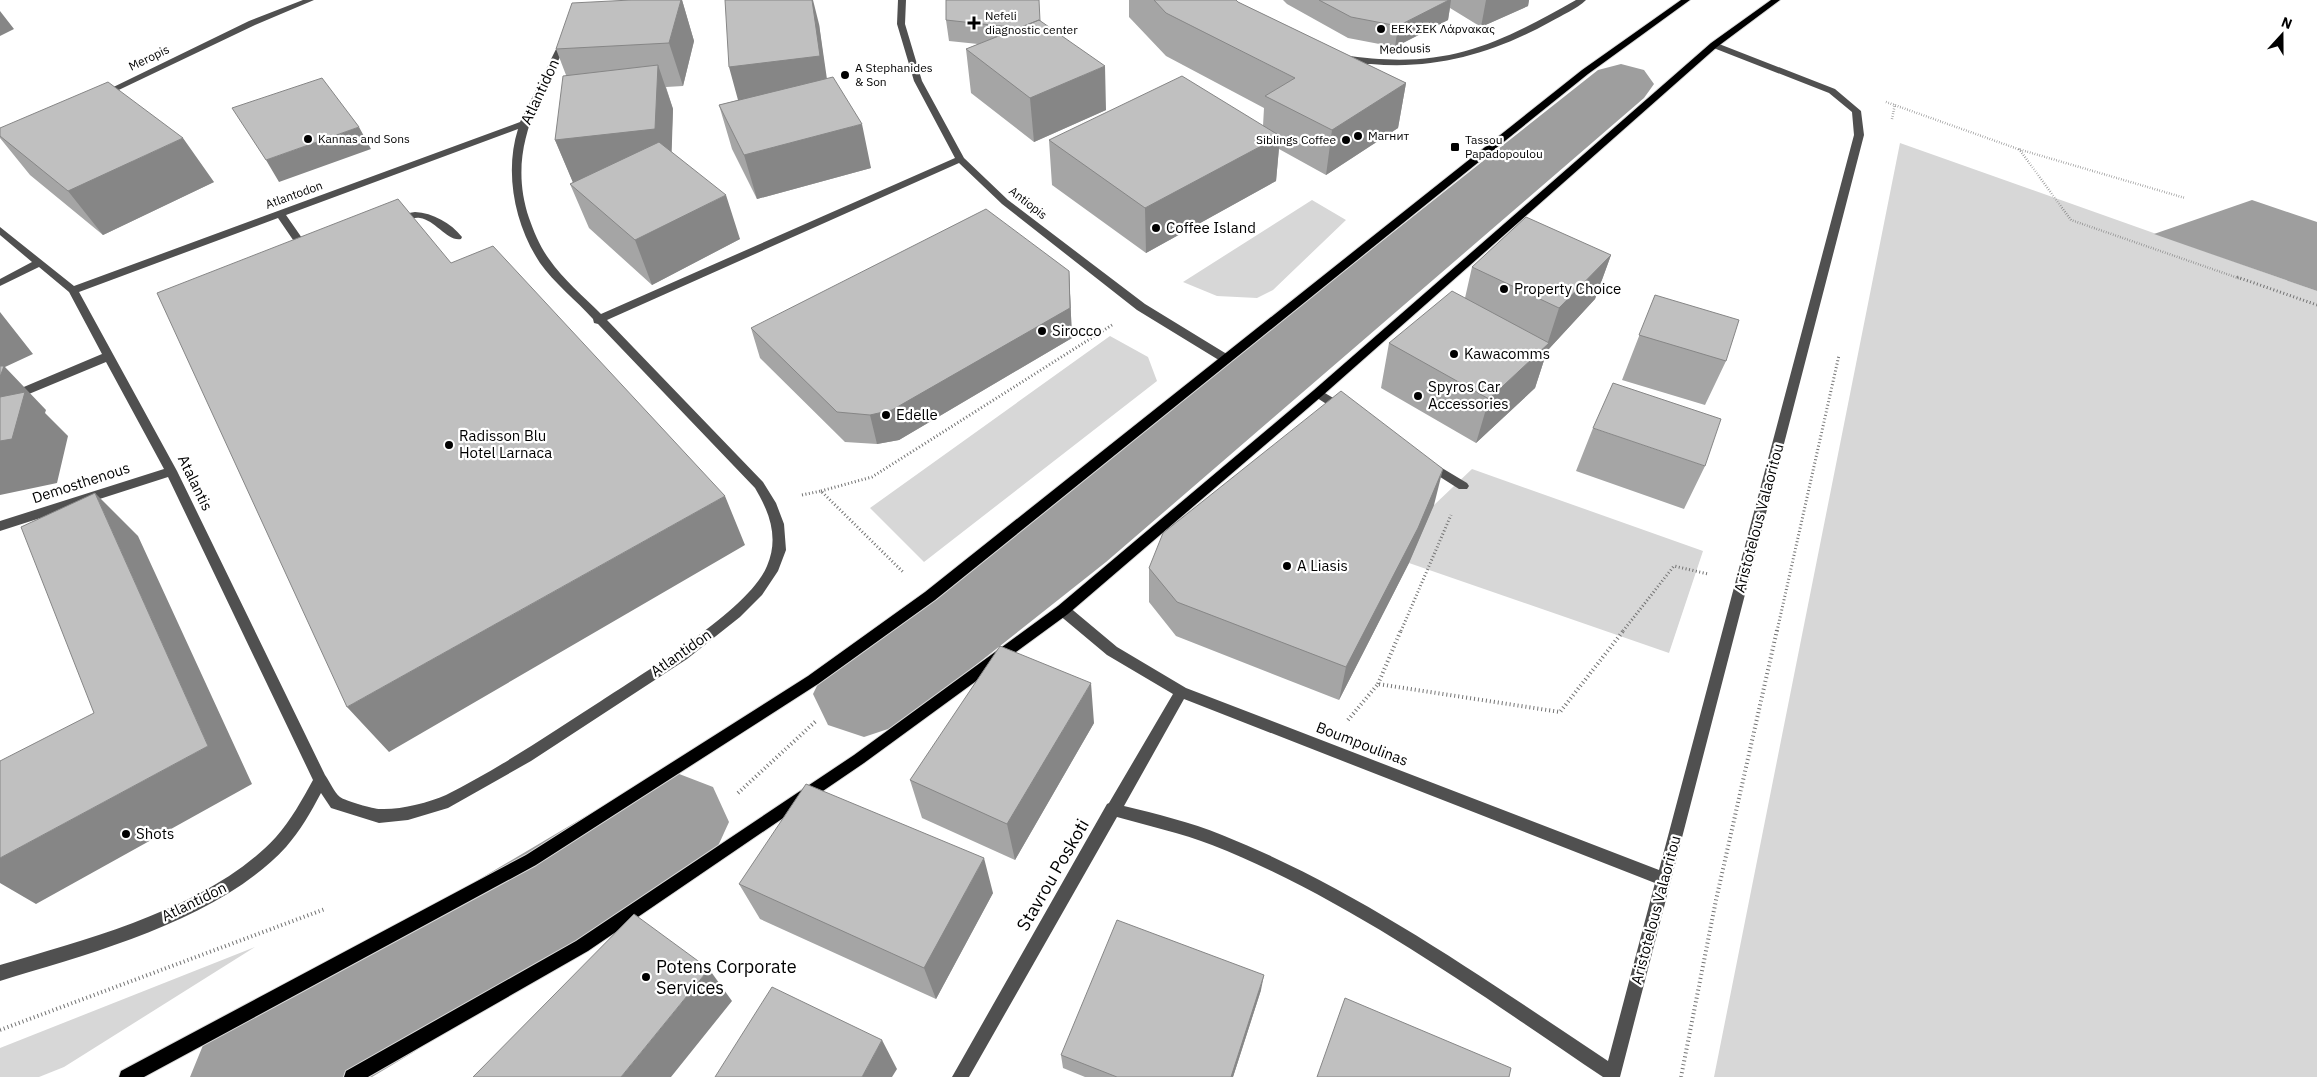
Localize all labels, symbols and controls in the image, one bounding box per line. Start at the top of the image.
place label: Nefeli diagnostic center [985,8,1078,37]
north arrow [2257,10,2307,60]
text: N [2279,13,2295,33]
marker: Nefeli diagnostic center [967,16,981,30]
place label: ΕΕΚ ΣΕΚ Λάρνακας [1391,21,1495,36]
marker: ΕΕΚ ΣΕΚ Λάρνακας [1375,23,1387,35]
street label: Medousis [1379,40,1431,57]
street label: Meropis [126,41,172,74]
street label: Atlantidon [516,56,563,128]
place label: A Stephanides & Son [855,60,933,89]
marker: A Stephanides & Son [839,69,851,81]
place label: Магнит [1368,128,1409,143]
marker: Магнит [1352,130,1364,142]
place label: Kannas and Sons [318,131,410,146]
place label: Siblings Coffee [1256,132,1336,147]
place label: Tassou Papadopoulou [1465,132,1543,161]
marker: Kannas and Sons [302,133,314,145]
marker: Siblings Coffee [1340,134,1352,146]
marker: Tassou Papadopoulou [1449,141,1461,153]
street label: Atlantodon [263,177,324,212]
street label: Antiopis [1006,183,1050,222]
place label: Coffee Island [1166,218,1256,237]
marker: Coffee Island [1150,222,1162,234]
place label: Property Choice [1514,279,1621,298]
marker: Property Choice [1498,283,1510,295]
place label: Sirocco [1052,321,1102,340]
marker: Sirocco [1036,325,1048,337]
place label: Kawacomms [1464,344,1550,363]
marker: Kawacomms [1448,348,1460,360]
place label: Spyros Car Accessories [1428,377,1508,413]
marker: Spyros Car Accessories [1412,390,1424,402]
place label: Edelle [896,405,938,424]
marker: Edelle [880,409,892,421]
place label: Radisson Blu Hotel Larnaca [459,426,552,462]
marker: Radisson Blu Hotel Larnaca [443,439,455,451]
street label: Aristotelous Valaoritou [1729,441,1788,594]
street label: Atalantis [174,452,217,514]
street label: Demosthenous [30,458,132,507]
place label: A Liasis [1297,556,1348,575]
marker: A Liasis [1281,560,1293,572]
street label: Atlantidon [647,625,715,680]
street label: Boumpoulinas [1313,717,1411,770]
street label: Stavrou Poskoti [1011,815,1094,935]
place label: Shots [136,824,174,843]
marker: Shots [120,828,132,840]
street label: Aristotelous Valaoritou [1626,833,1685,986]
street label: Atlantidon [158,878,229,925]
place label: Potens Corporate Services [656,955,797,999]
marker: Potens Corporate Services [640,971,652,983]

